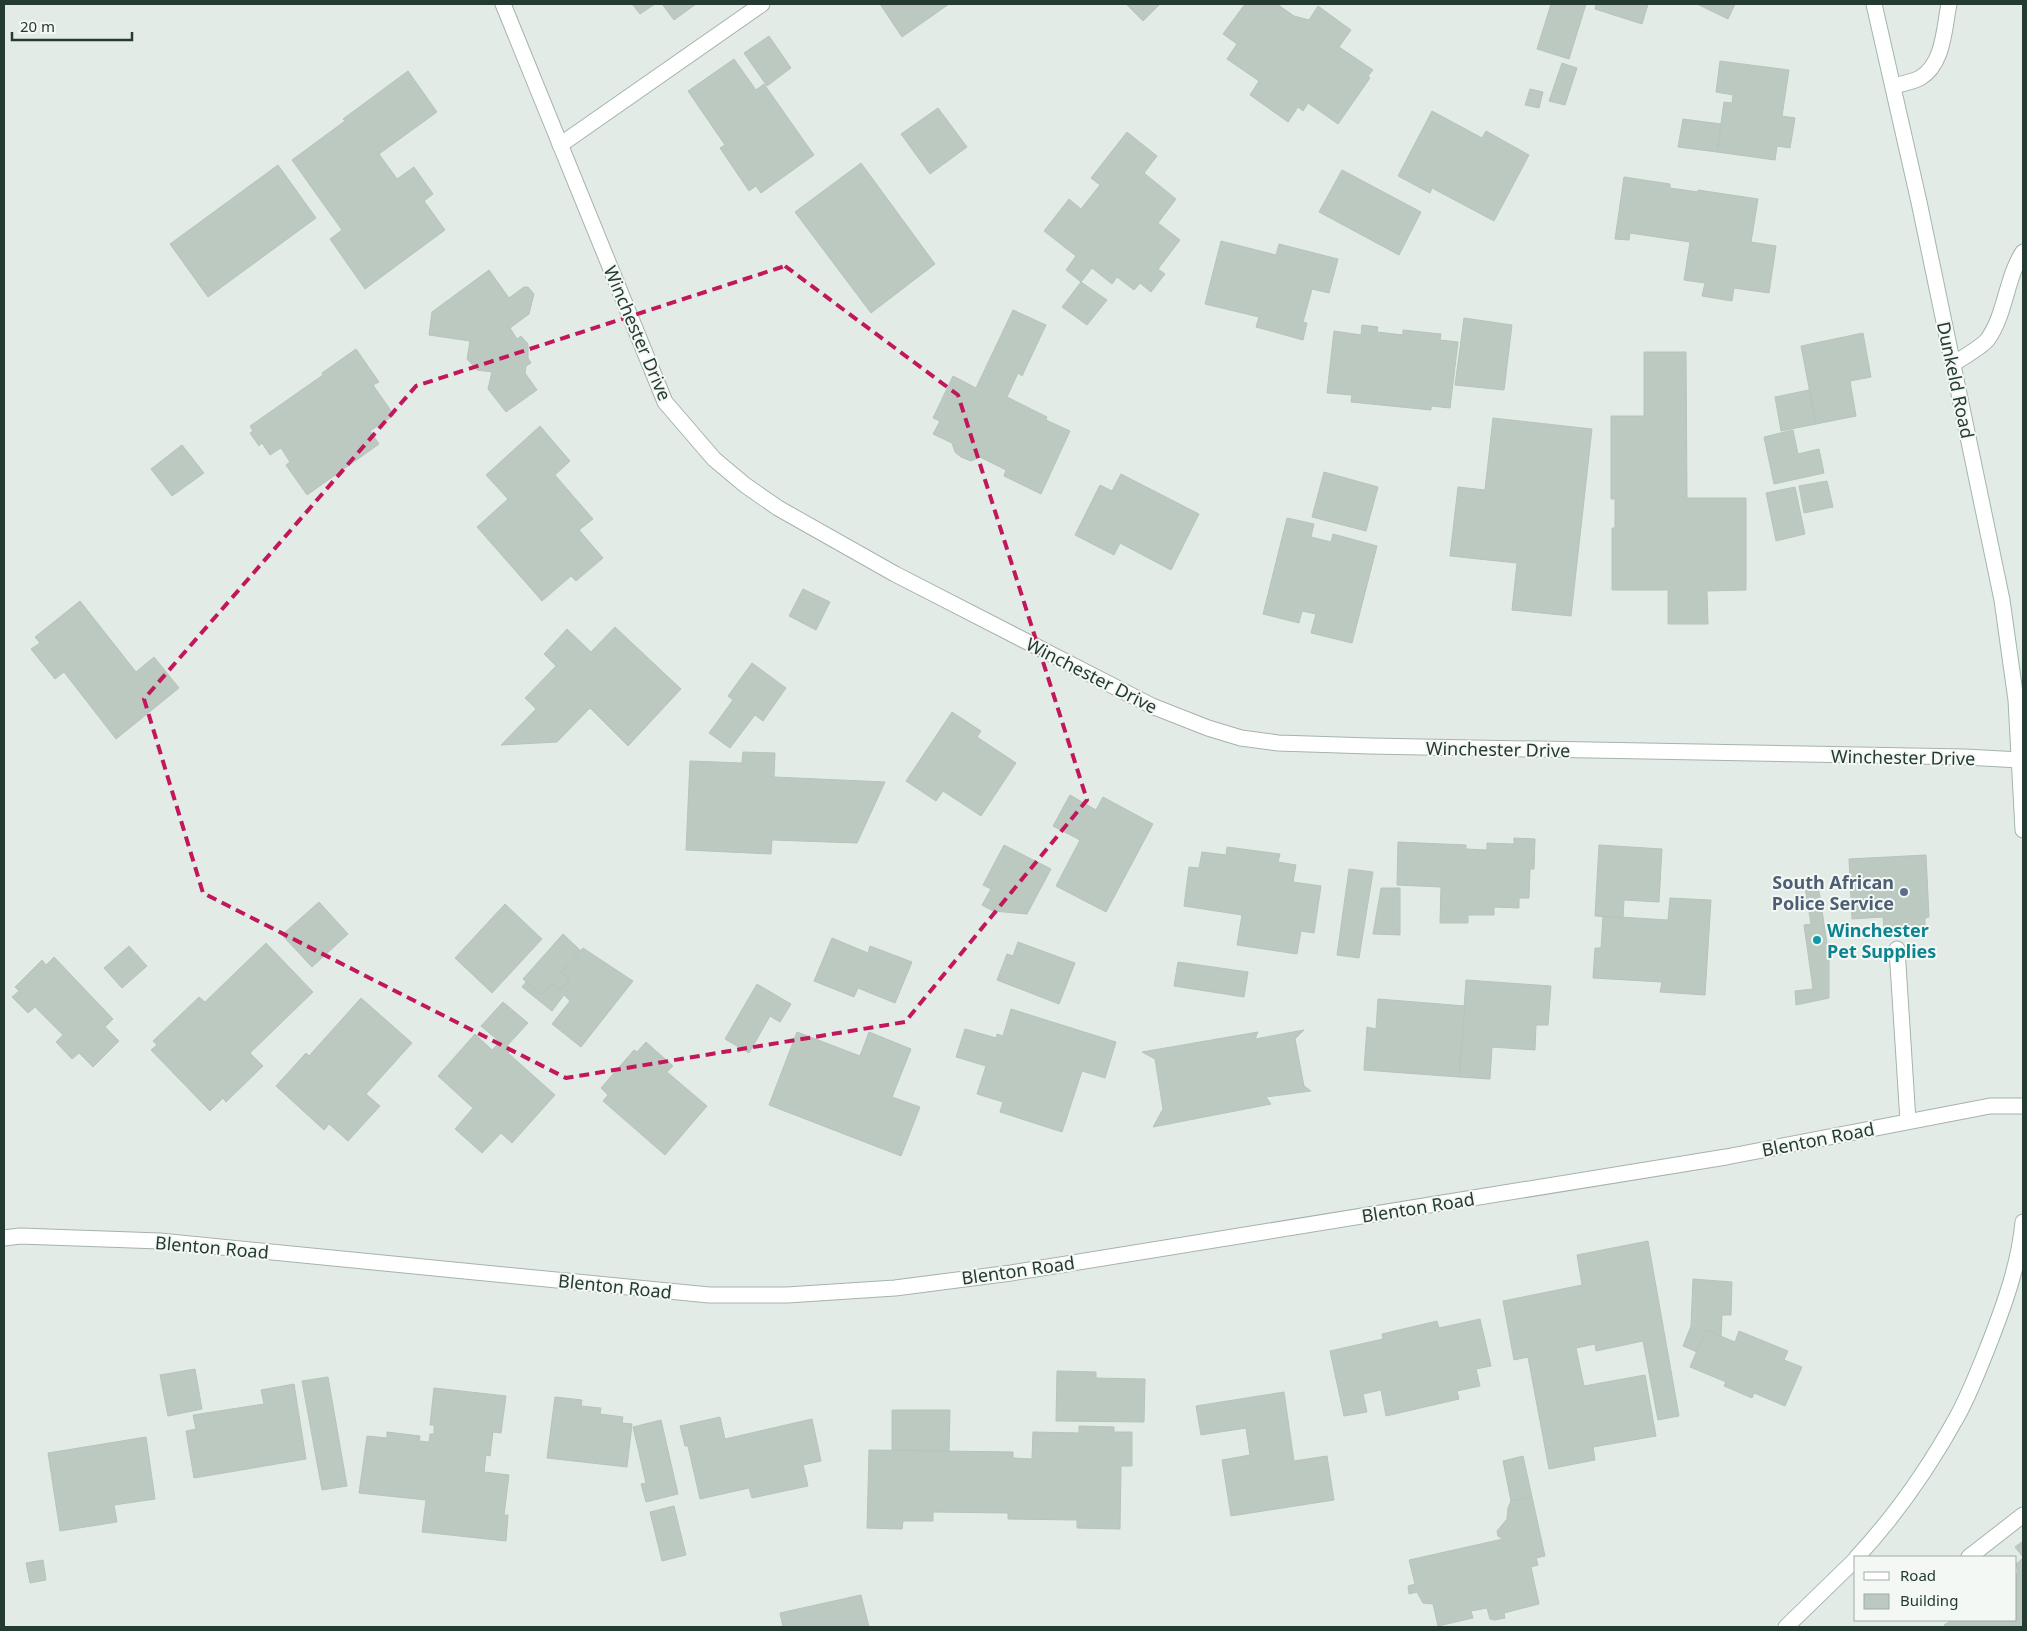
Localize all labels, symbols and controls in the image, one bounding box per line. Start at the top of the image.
scale bar [12,10,132,42]
text: 20 m [20,16,55,36]
street label: Winchester Drive [599,262,677,404]
street label: Dunkeld Road [1932,319,1980,441]
street label: Winchester Drive [1022,632,1162,718]
street label: Winchester Drive [1426,736,1570,762]
street label: Winchester Drive [1831,744,1975,770]
place label: South African Police Service [1772,870,1894,915]
marker: South African Police Service [1898,886,1910,898]
place label: Winchester Pet Supplies [1827,918,1936,963]
marker: Winchester Pet Supplies [1811,934,1823,946]
street label: Blenton Road [1760,1116,1876,1162]
street label: Blenton Road [1360,1186,1476,1228]
street label: Blenton Road [154,1230,270,1264]
street label: Blenton Road [960,1250,1076,1290]
street label: Blenton Road [557,1268,673,1304]
legend [1854,1556,2017,1621]
text: Road [1900,1565,1936,1585]
text: Building [1900,1590,1958,1610]

